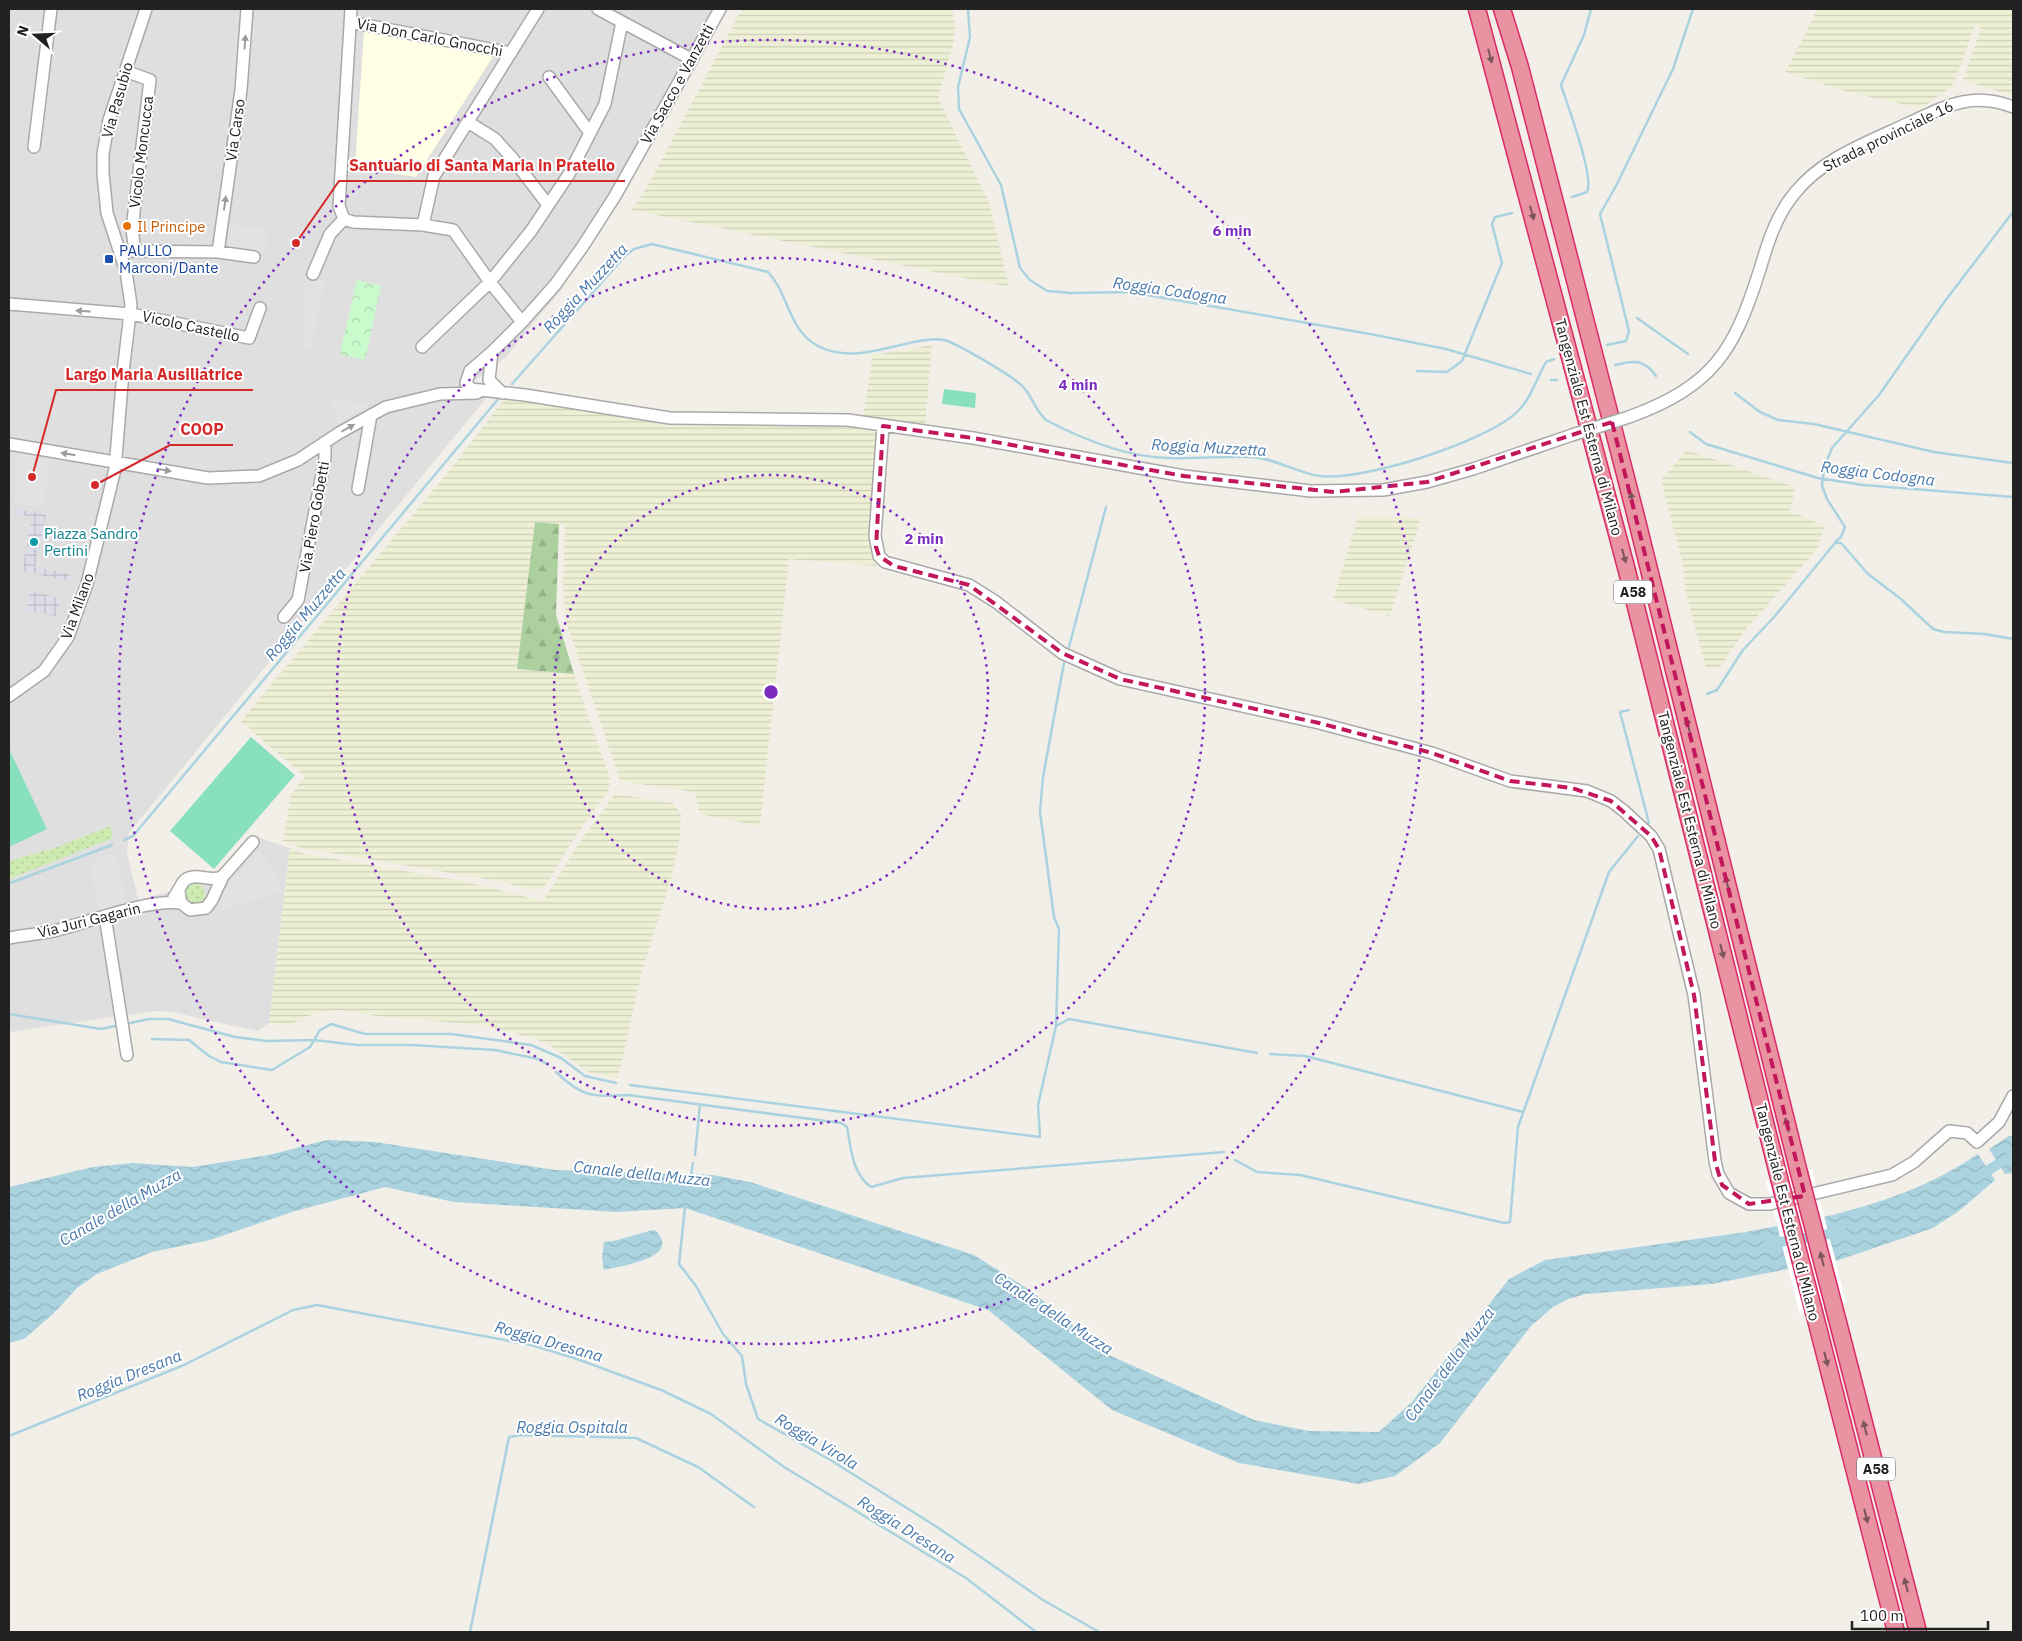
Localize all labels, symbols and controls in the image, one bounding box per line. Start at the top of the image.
north arrow [10,10,60,60]
street label: Via Don Carlo Gnocchi [355,14,505,60]
street label: Via Sacco e Vanzetti [636,21,718,147]
text: N [13,23,33,38]
one-way arrow [241,34,249,50]
one-way arrow [1487,48,1495,63]
street label: Via Pasubio [97,60,137,140]
street label: Vicolo Moncucca [125,95,157,209]
street label: Strada provinciale 16 [1820,96,1956,176]
street label: Via Carso [221,97,249,163]
callout: Santuario di Santa Maria in Pratello [339,150,625,181]
text: Santuario di Santa Maria in Pratello [349,155,615,175]
one-way arrow [221,195,229,211]
one-way arrow [1528,205,1536,220]
place label: Il Principe [137,217,206,236]
marker: Il Principe [121,220,133,232]
text: 6 min [1212,221,1252,240]
water label: Roggia Muzzetta [538,239,632,337]
place label: PAULLO Marconi/Dante [119,241,219,277]
marker: PAULLO Marconi/Dante [103,253,115,265]
water label: Roggia Codogna [1112,272,1228,308]
one-way arrow [74,306,90,314]
street label: Vicolo Castello [140,306,242,346]
street label: Tangenziale Est Esterna di Milano [1551,316,1627,538]
callout: Largo Maria Ausiliatrice [56,359,253,390]
text: Largo Maria Ausiliatrice [65,364,243,384]
text: 4 min [1058,375,1098,394]
callout: COOP [170,414,233,445]
text: COOP [180,419,224,439]
one-way arrow [342,423,355,432]
water label: Roggia Muzzetta [1151,434,1267,460]
one-way arrow [60,449,76,457]
water label: Roggia Codogna [1820,456,1936,490]
street label: Via Piero Gobetti [295,460,333,574]
one-way arrow [157,467,173,475]
one-way arrow [1628,492,1636,507]
place label: Piazza Sandro Pertini [44,524,138,560]
text: 2 min [904,529,944,548]
marker: Piazza Sandro Pertini [28,536,40,548]
one-way arrow [1620,548,1628,563]
water label: Roggia Muzzetta [260,563,350,665]
street label: Via Milano [56,570,98,642]
road number: A58 [1614,580,1652,604]
centre of rings [762,683,780,701]
street label: Tangenziale Est Esterna di Milano [1654,709,1726,931]
one-way arrow [1684,718,1692,733]
one-way arrow [1723,875,1731,890]
street label: Via Juri Gagarin [36,898,142,942]
one-way arrow [1718,944,1726,959]
street label: Tangenziale Est Esterna di Milano [1752,1101,1824,1323]
one-way arrow [1783,1118,1791,1133]
water label: Canale della Muzza [573,1156,711,1190]
water label: Canale della Muzza [55,1164,185,1250]
one-way arrow [1817,1252,1825,1267]
water label: Canale della Muzza [991,1267,1117,1359]
water label: Canale della Muzza [1400,1303,1498,1425]
water label: Roggia Dresana [493,1316,605,1366]
water label: Roggia Dresana [74,1345,184,1405]
one-way arrow [1822,1351,1830,1366]
water label: Roggia Virola [772,1408,862,1474]
water label: Roggia Ospitala [516,1417,628,1437]
one-way arrow [1861,1420,1869,1435]
road number: A58 [1857,1458,1895,1480]
water label: Roggia Dresana [854,1491,960,1567]
one-way arrow [1862,1509,1870,1524]
one-way arrow [1902,1578,1910,1593]
scale bar [1852,1598,1988,1630]
text: 100 m [1860,1606,1904,1625]

